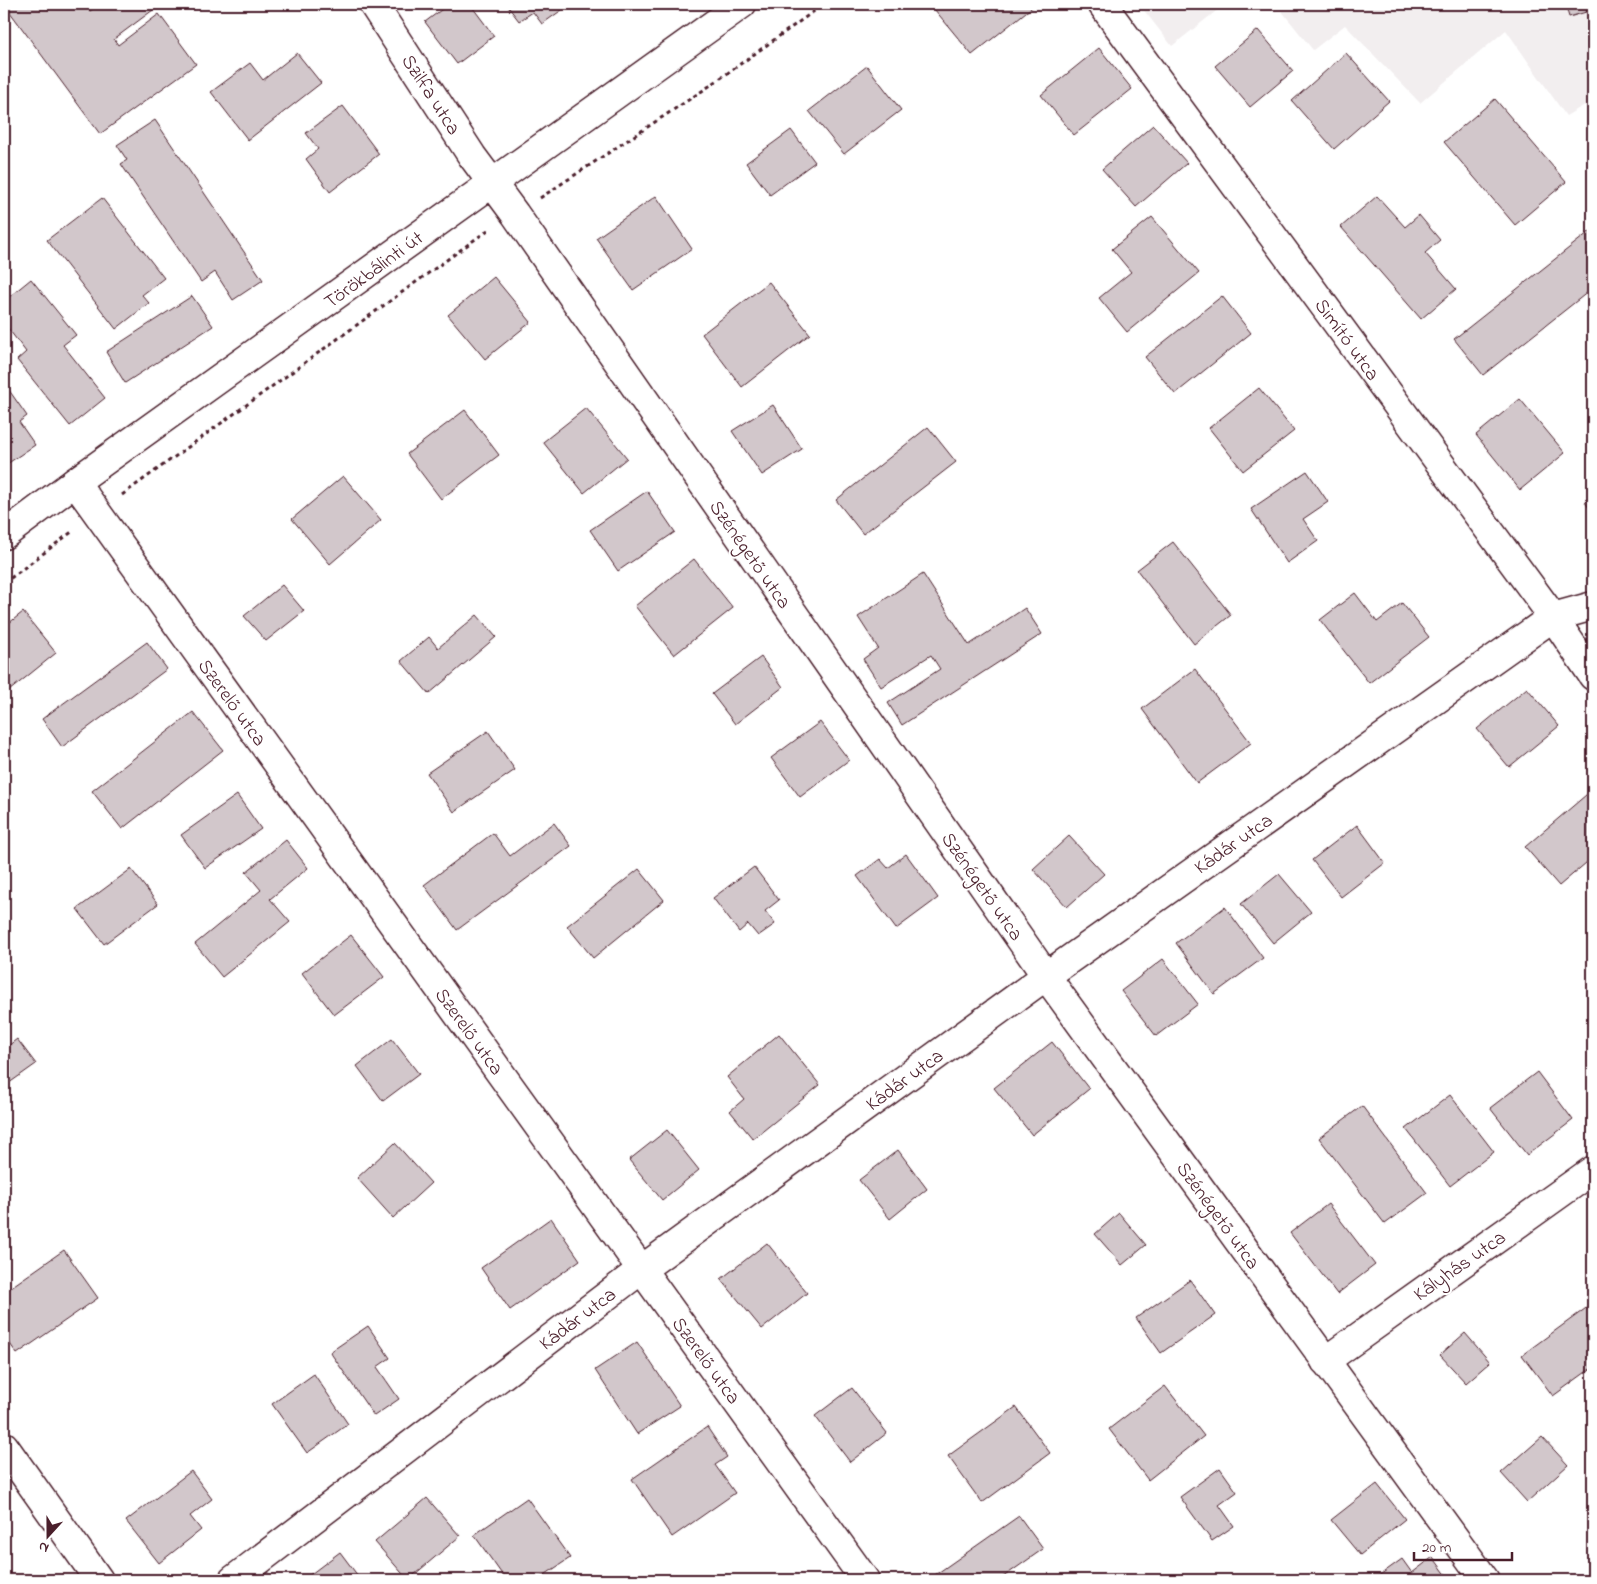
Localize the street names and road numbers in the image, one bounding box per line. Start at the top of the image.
street label: Szilfa utca [393,49,467,141]
street label: Törökbálinti út [319,225,430,317]
street label: Simító utca [1306,293,1386,388]
street label: Szénégető utca [700,495,797,616]
street label: Szerelő utca [189,654,273,753]
street label: Kádár utca [1189,807,1280,883]
street label: Szénégető utca [932,827,1029,948]
street label: Szerelő utca [426,983,510,1082]
street label: Kádár utca [860,1043,950,1119]
street label: Szénégető utca [1167,1157,1266,1277]
street label: Kályhás utca [1408,1225,1513,1310]
street label: Kádár utca [534,1281,623,1359]
street label: Szerelő utca [663,1312,747,1411]

